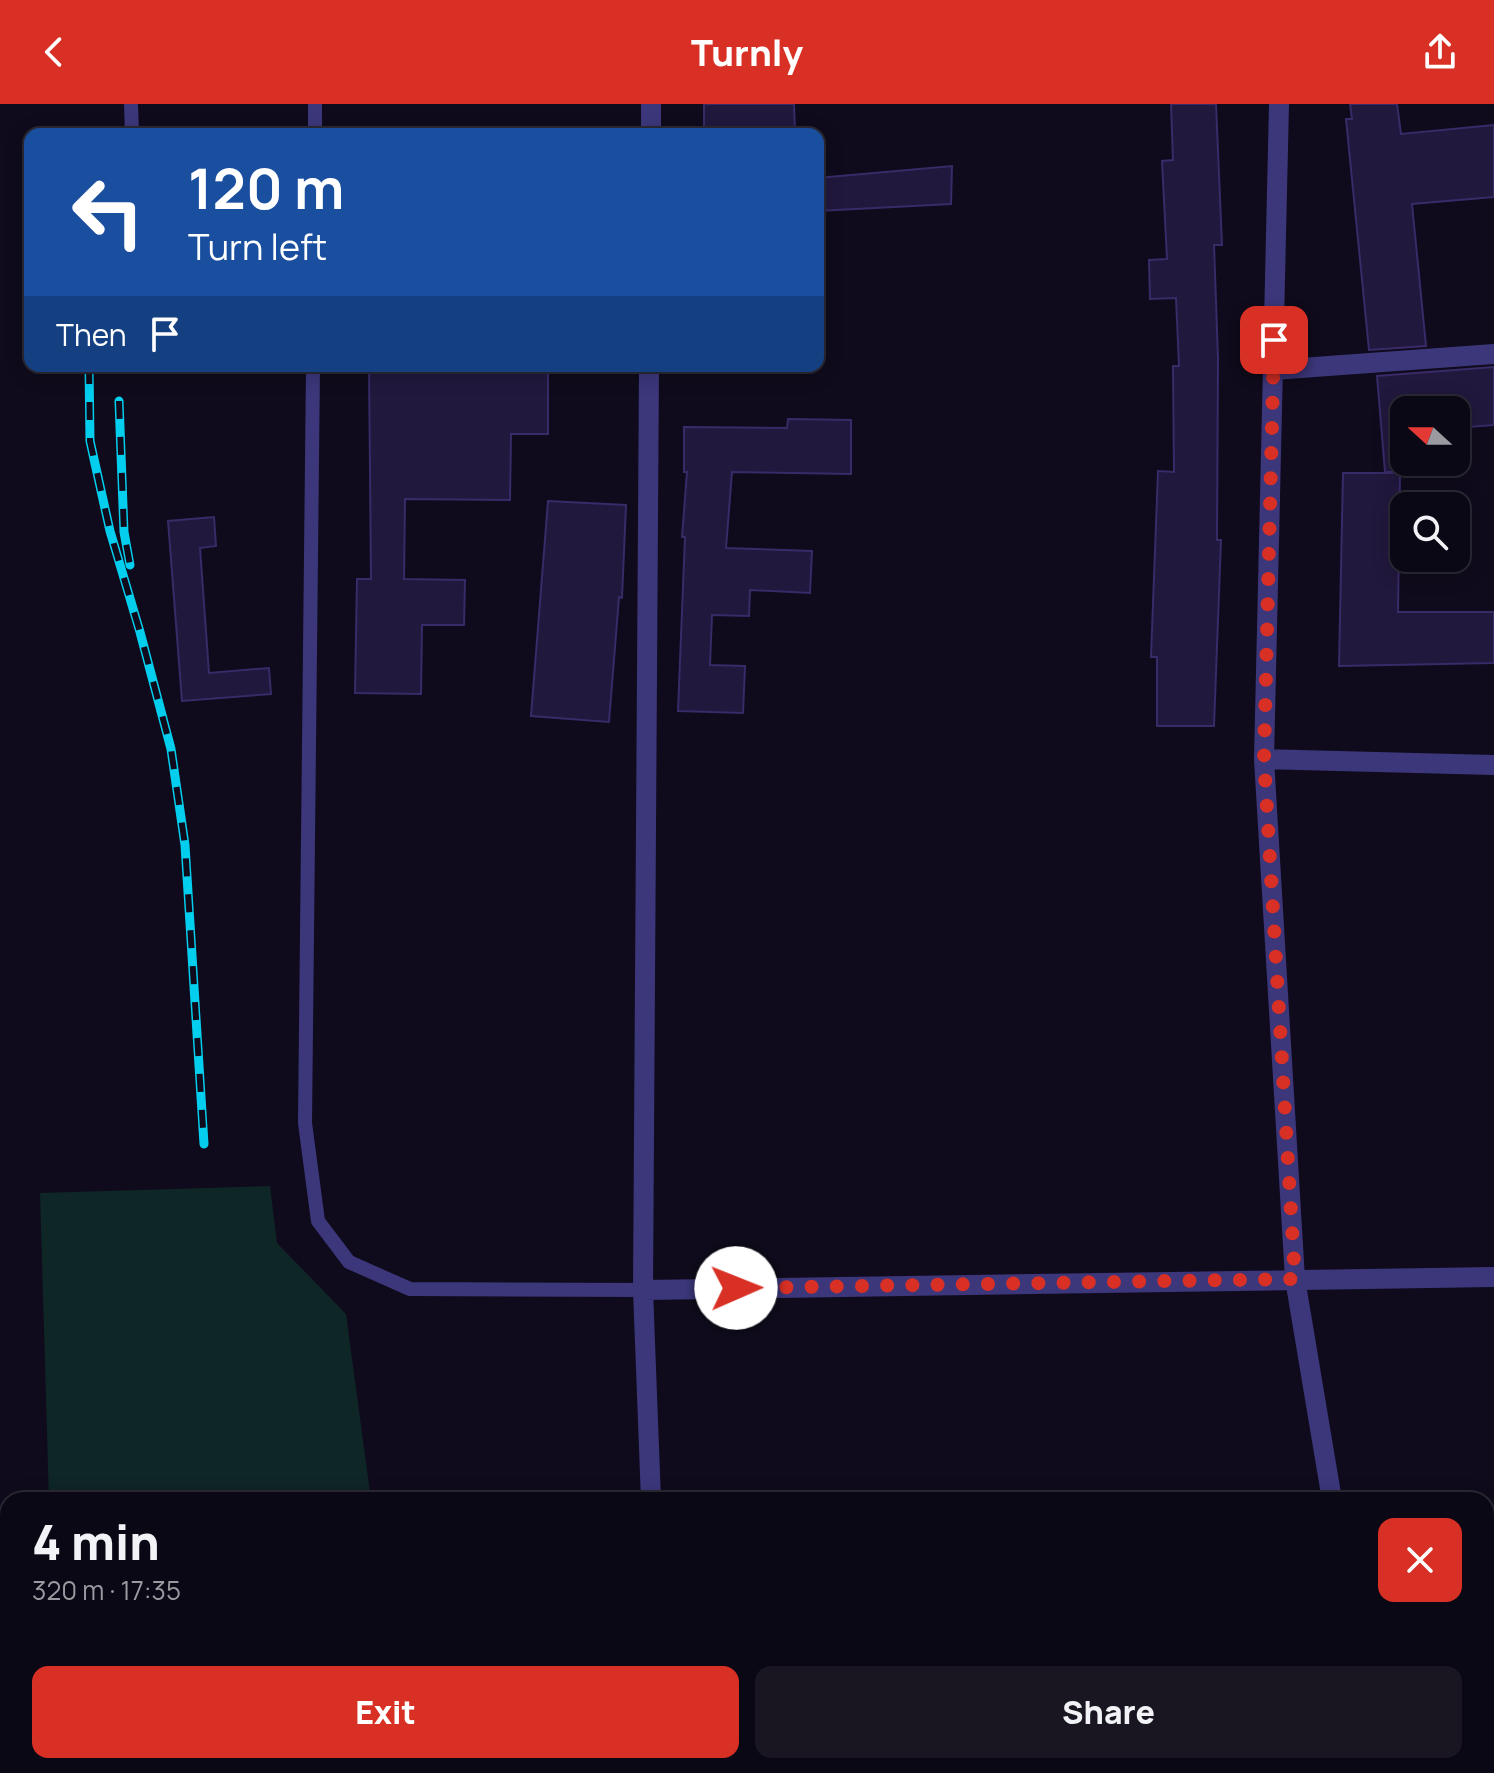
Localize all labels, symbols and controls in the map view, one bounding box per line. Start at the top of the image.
text: Turnly [691,28,803,77]
icon: back [32,30,76,74]
icon: share [1418,30,1462,74]
text: 120 m [188,149,344,226]
icon: left [56,160,160,264]
text: Turn left [188,222,327,271]
pin [1240,306,1308,374]
icon: arrive [143,312,187,356]
text: Then [56,314,127,355]
icon: arrive [1252,318,1296,362]
north arrow [1390,396,1470,476]
map controls [1390,396,1470,572]
button: search [1390,492,1470,572]
position arrow [694,1246,778,1330]
text: 4 min [32,1509,160,1574]
button: close [1378,1518,1462,1602]
text: 320 m · 17:35 [32,1572,181,1608]
button: Exit [32,1666,739,1758]
button: Share [755,1666,1462,1758]

